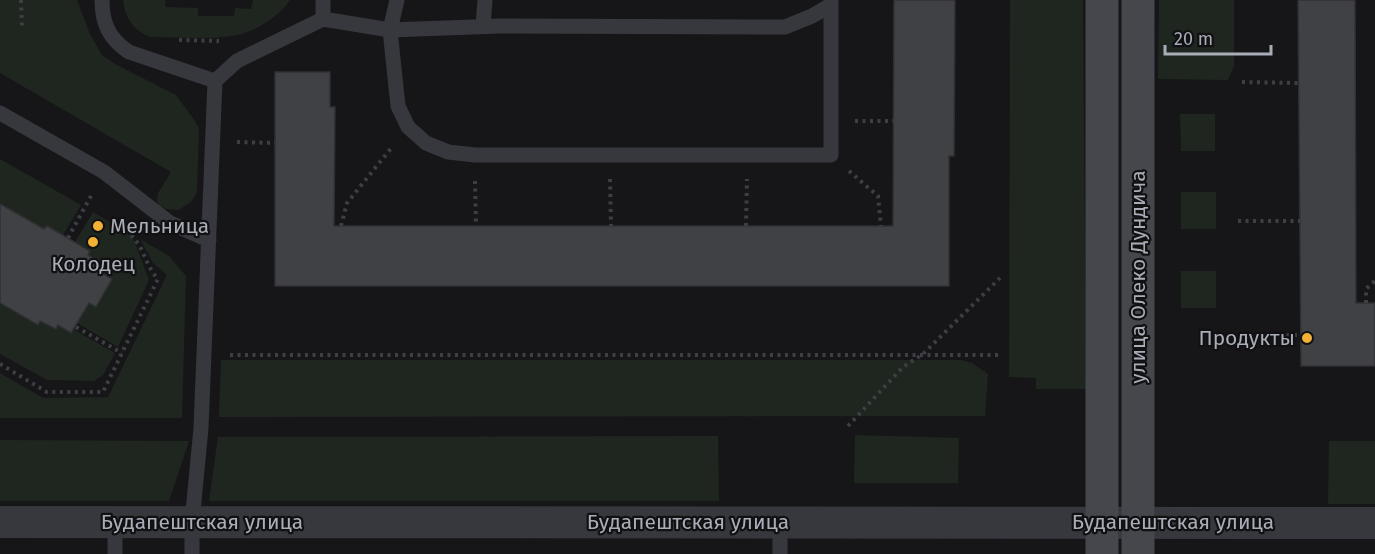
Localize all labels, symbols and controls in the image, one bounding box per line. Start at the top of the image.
scale bar [1165,18,1272,56]
text: 20 m [1174,28,1213,50]
street label: улица Олеко Дундича [1125,170,1151,384]
place label: Мельница [110,213,209,239]
marker: Мельница [91,219,105,233]
marker: Колодец [86,235,100,249]
place label: Колодец [51,251,135,277]
place label: Продукты [1198,325,1295,351]
marker: Продукты [1300,331,1314,345]
street label: Будапештская улица [101,509,303,535]
street label: Будапештская улица [587,509,789,535]
street label: Будапештская улица [1072,509,1274,535]

